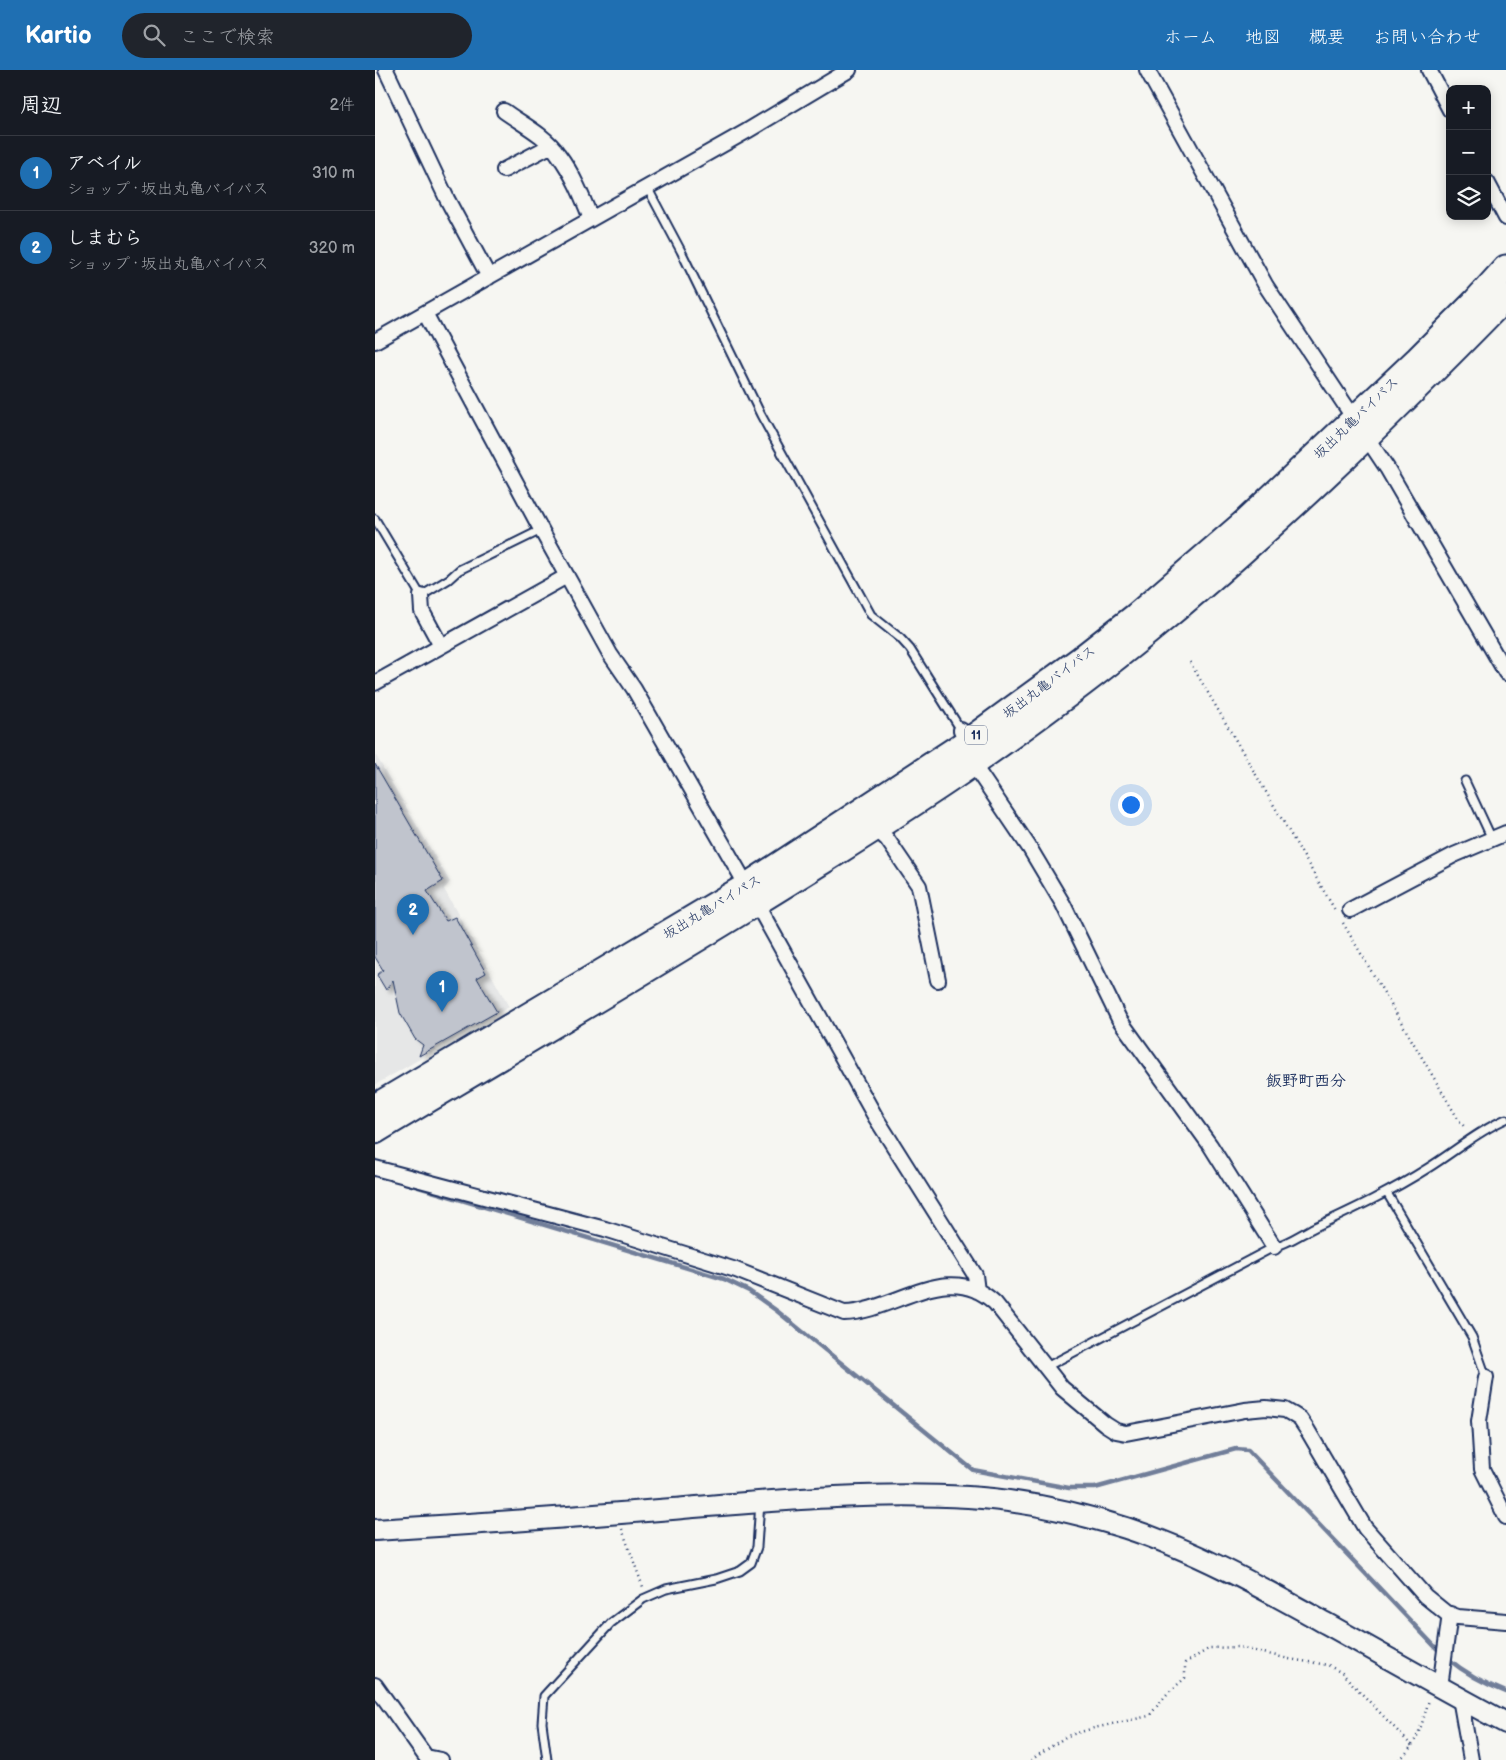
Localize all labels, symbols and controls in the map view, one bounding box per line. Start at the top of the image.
search box [122,13,472,58]
text: Kartio [25,21,92,50]
icon: search [140,21,168,49]
text: ここで検索 [180,26,275,49]
text: ホーム [1164,27,1217,48]
text: 地図 [1245,27,1281,48]
text: 概要 [1309,27,1345,48]
text: お問い合わせ [1373,27,1481,48]
map controls [1446,85,1491,220]
button: + [1446,85,1491,130]
text: 周辺 [20,93,62,118]
text: 2件 [330,96,355,115]
button: − [1446,130,1491,175]
text: アベイル [67,152,142,175]
text: 1 [33,164,39,183]
text: 310 m [312,164,355,183]
button: layers [1446,175,1491,220]
text: ショップ · 坂出丸亀バイパス [67,180,268,199]
text: しまむら [67,227,143,250]
text: 2 [31,239,41,258]
text: 320 m [309,239,355,258]
text: ショップ · 坂出丸亀バイパス [67,255,268,274]
street label: 坂出丸亀バイパス [1310,373,1402,463]
street label: 坂出丸亀バイパス [999,642,1099,722]
road number: 11 [965,726,987,744]
your location [1118,792,1144,818]
street label: 坂出丸亀バイパス [660,871,764,943]
pin: 2 [397,894,429,935]
pin: 1 [426,971,458,1012]
district label: 飯野町西分 [1266,1072,1346,1091]

